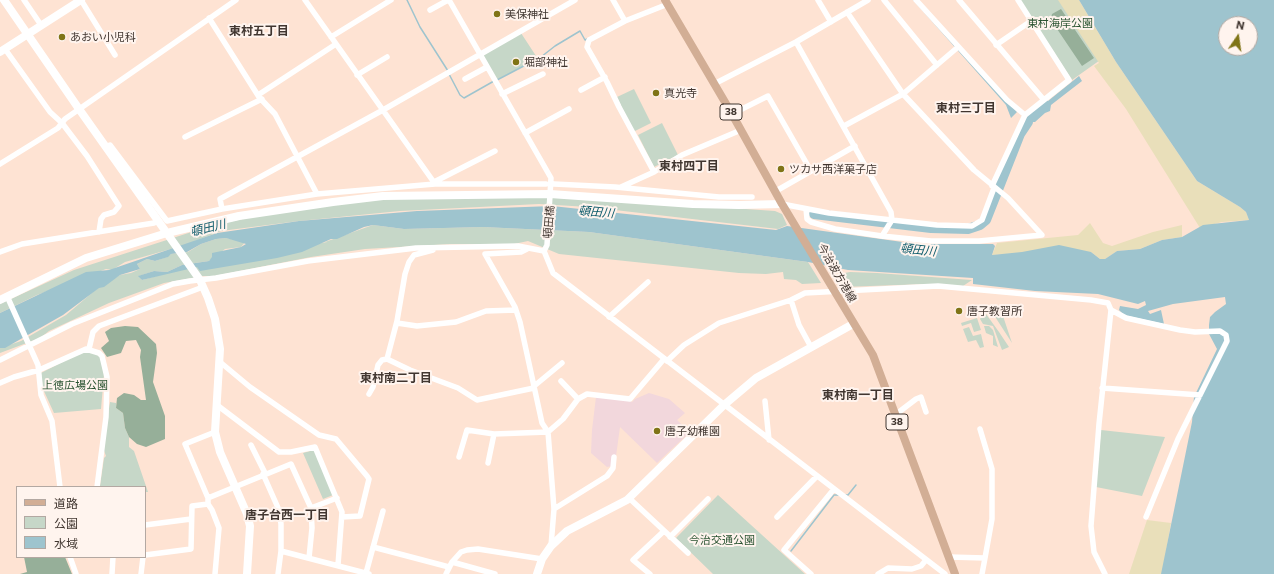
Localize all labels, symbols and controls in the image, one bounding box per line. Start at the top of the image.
place label: 美保神社 [505,7,549,21]
marker: 美保神社 [492,9,502,19]
park label: 東村海岸公園 [1027,16,1093,30]
north arrow [1218,16,1258,56]
text: N [1235,18,1246,32]
district label: 東村五丁目 [229,24,289,38]
place label: あおい小児科 [70,30,136,44]
marker: あおい小児科 [57,32,67,42]
place label: 堀部神社 [524,55,568,69]
marker: 堀部神社 [511,57,521,67]
place label: 真光寺 [664,86,697,100]
marker: 真光寺 [651,88,661,98]
district label: 東村三丁目 [936,101,996,115]
road number: 38 [720,104,742,120]
district label: 東村四丁目 [659,159,719,173]
place label: ツカサ西洋菓子店 [789,162,877,176]
marker: ツカサ西洋菓子店 [776,164,786,174]
water label: 頓田川 [577,203,615,221]
street label: 頓田橋 [541,205,557,239]
water label: 頓田川 [189,217,227,239]
street label: 今治波方港線 [815,241,859,305]
water label: 頓田川 [899,241,937,259]
place label: 唐子教習所 [967,304,1022,318]
marker: 唐子教習所 [954,306,964,316]
district label: 東村南二丁目 [360,371,432,385]
park label: 上徳広場公園 [42,378,108,392]
district label: 東村南一丁目 [822,388,894,402]
road number: 38 [886,414,908,430]
place label: 唐子幼稚園 [665,424,720,438]
marker: 唐子幼稚園 [652,426,662,436]
legend [16,486,146,558]
text: 道路 [54,496,78,510]
district label: 唐子台西一丁目 [245,508,329,522]
text: 公園 [54,516,78,530]
park label: 今治交通公園 [689,533,755,547]
text: 水域 [54,536,78,550]

